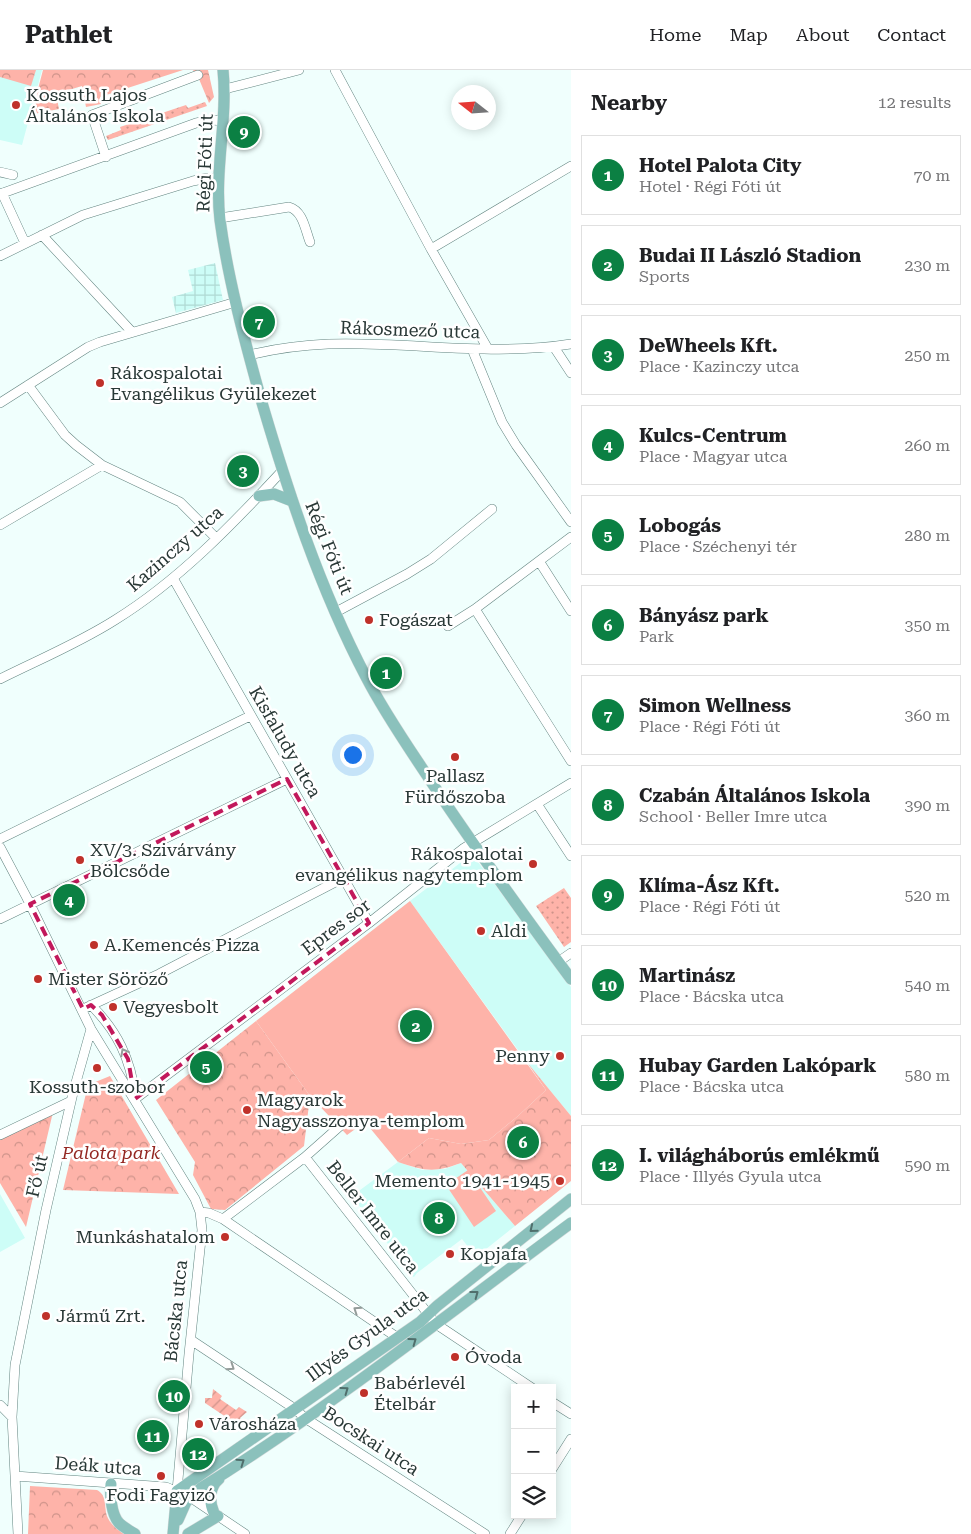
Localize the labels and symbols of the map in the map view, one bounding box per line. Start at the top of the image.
place label: Kossuth Lajos Általános Iskola [26,84,165,126]
north arrow [451,85,496,130]
marker: Kossuth Lajos Általános Iskola [10,99,22,111]
street label: Régi Fóti út [192,113,217,213]
pin: 9 [228,113,260,151]
pin: 7 [243,303,275,341]
street label: Rákosmező utca [339,317,481,342]
place label: Rákospalotai Evangélikus Gyülekezet [110,362,317,404]
marker: Rákospalotai Evangélikus Gyülekezet [94,377,106,389]
pin: 3 [227,452,259,490]
street label: Régi Fóti út [301,498,358,598]
street label: Kazinczy utca [123,501,227,596]
place label: Fogászat [379,609,453,630]
marker: Fogászat [363,614,375,626]
pin: 1 [370,654,402,692]
street label: Kisfaludy utca [245,682,326,801]
your location [340,742,366,768]
marker: Pallasz Fürdőszoba [449,751,461,763]
place label: Pallasz Fürdőszoba [405,765,506,807]
place label: XV/3. Szivárvány Bölcsőde [90,839,237,881]
place label: Rákospalotai evangélikus nagytemplom [295,843,523,885]
marker: XV/3. Szivárvány Bölcsőde [74,854,86,866]
marker: Rákospalotai evangélikus nagytemplom [527,858,539,870]
pin: 4 [53,881,85,919]
street label: Epres sor [297,894,374,959]
place label: Aldi [491,920,527,941]
marker: Aldi [475,925,487,937]
place label: A.Kemencés Pizza [104,934,260,955]
marker: A.Kemencés Pizza [88,939,100,951]
place label: Mister Söröző [48,968,168,989]
marker: Mister Söröző [32,973,44,985]
place label: Vegyesbolt [123,996,219,1017]
marker: Vegyesbolt [107,1001,119,1013]
pin: 2 [400,1007,432,1045]
place label: Penny [495,1045,550,1066]
one-way arrow [120,1048,130,1057]
pin: 5 [190,1048,222,1086]
marker: Penny [554,1050,566,1062]
marker: Kossuth-szobor [91,1062,103,1074]
place label: Kossuth-szobor [29,1076,165,1097]
place label: Magyarok Nagyasszonya-templom [257,1089,465,1131]
marker: Magyarok Nagyasszonya-templom [241,1104,253,1116]
pin: 6 [507,1123,539,1161]
park label: Palota park [61,1142,161,1163]
street label: Fő út [21,1152,52,1199]
street label: Beller Imre utca [323,1156,424,1277]
place label: Memento 1941-1945 [375,1170,550,1191]
marker: Memento 1941-1945 [554,1175,566,1187]
pin: 8 [423,1199,455,1237]
one-way arrow [530,1224,539,1232]
place label: Munkáshatalom [76,1226,215,1247]
marker: Munkáshatalom [219,1231,231,1243]
place label: Kopjafa [460,1243,527,1264]
marker: Kopjafa [444,1248,456,1260]
street label: Bácska utca [160,1258,191,1363]
street label: Illyés Gyula utca [302,1283,432,1386]
one-way arrow [469,1292,478,1300]
place label: Jármű Zrt. [56,1305,145,1326]
one-way arrow [353,1307,363,1316]
marker: Jármű Zrt. [40,1310,52,1322]
one-way arrow [407,1338,417,1347]
place label: Óvoda [465,1346,522,1367]
marker: Óvoda [449,1351,461,1363]
one-way arrow [225,1361,235,1370]
place label: Babérlevél Ételbár [374,1372,466,1414]
pin: 10 [158,1377,190,1415]
one-way arrow [339,1387,349,1396]
marker: Babérlevél Ételbár [358,1387,370,1399]
street label: Bocskai utca [319,1402,423,1480]
place label: Városháza [209,1413,297,1434]
pin: 11 [137,1417,169,1455]
marker: Városháza [193,1418,205,1430]
pin: 12 [182,1435,214,1473]
street label: Deák utca [54,1452,142,1479]
one-way arrow [235,1459,244,1468]
marker: Fodi Fagyizó [155,1470,167,1482]
place label: Fodi Fagyizó [107,1484,215,1505]

